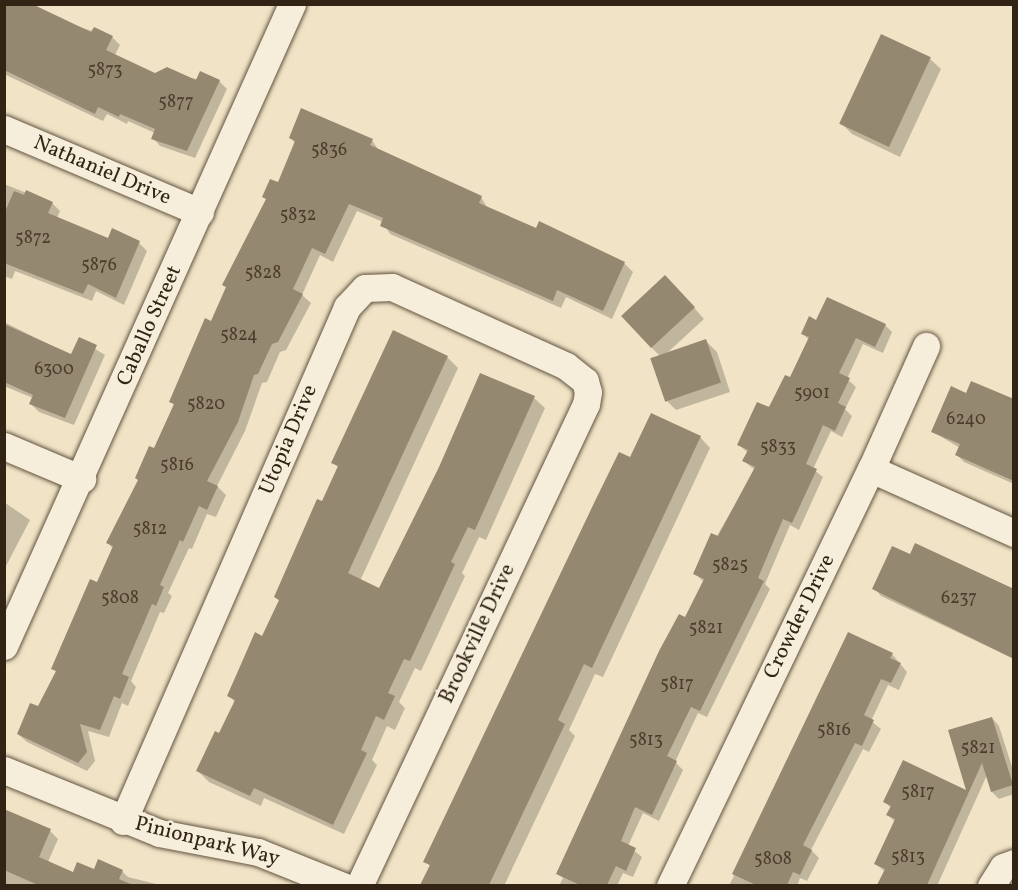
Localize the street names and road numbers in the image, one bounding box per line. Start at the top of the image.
street label: Nathaniel Drive [30,131,174,211]
street label: Caballo Street [112,262,188,390]
street label: Utopia Drive [255,381,323,499]
street label: Crowder Drive [759,551,841,683]
street label: Brookville Drive [435,560,521,708]
street label: Pinionpark Way [132,812,282,872]

